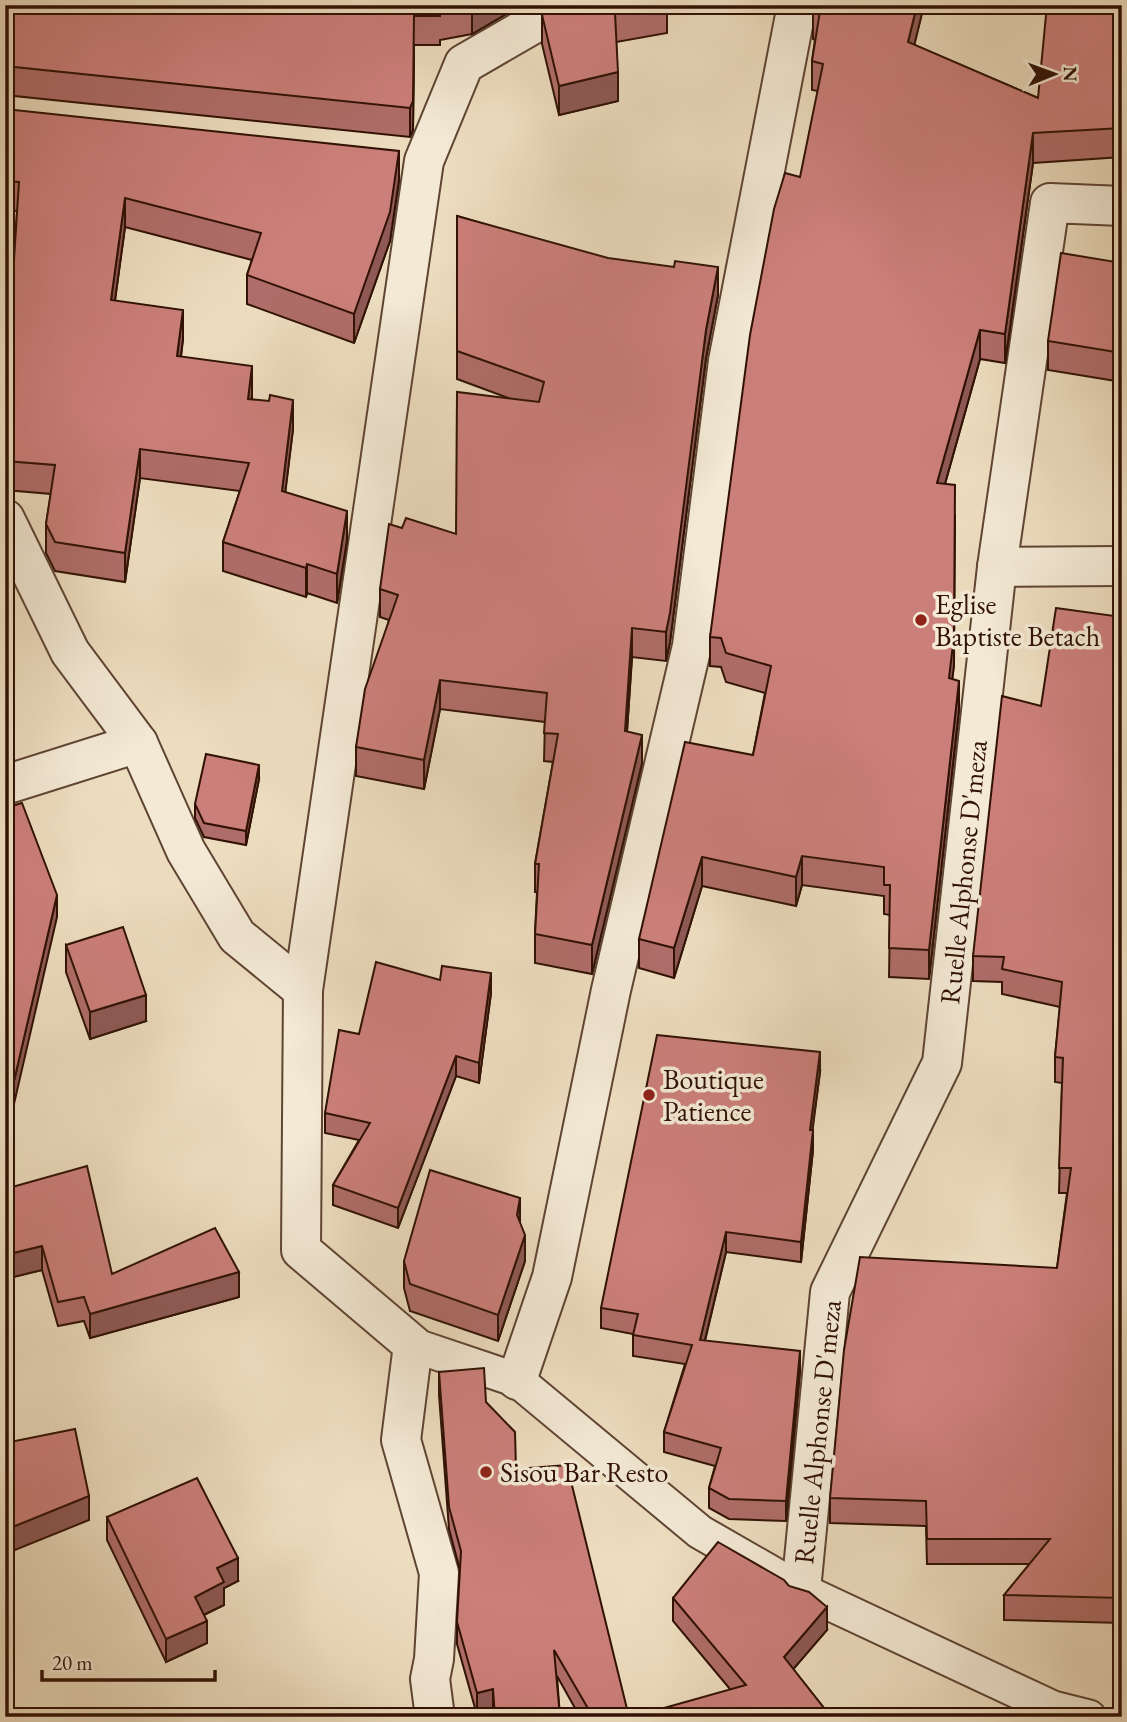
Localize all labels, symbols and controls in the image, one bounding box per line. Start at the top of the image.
north arrow [1018,38,1088,108]
text: N [1058,66,1083,82]
place label: Eglise Baptiste Betach [935,586,1100,654]
marker: Eglise Baptiste Betach [913,612,929,628]
street label: Ruelle Alphonse D'meza [931,737,995,1006]
place label: Boutique Patience [663,1061,764,1129]
marker: Boutique Patience [641,1087,657,1103]
street label: Ruelle Alphonse D'meza [785,1297,849,1566]
place label: Sisou Bar Resto [500,1454,668,1490]
marker: Sisou Bar Resto [478,1464,494,1480]
scale bar [42,1638,215,1682]
text: 20 m [52,1649,93,1676]

